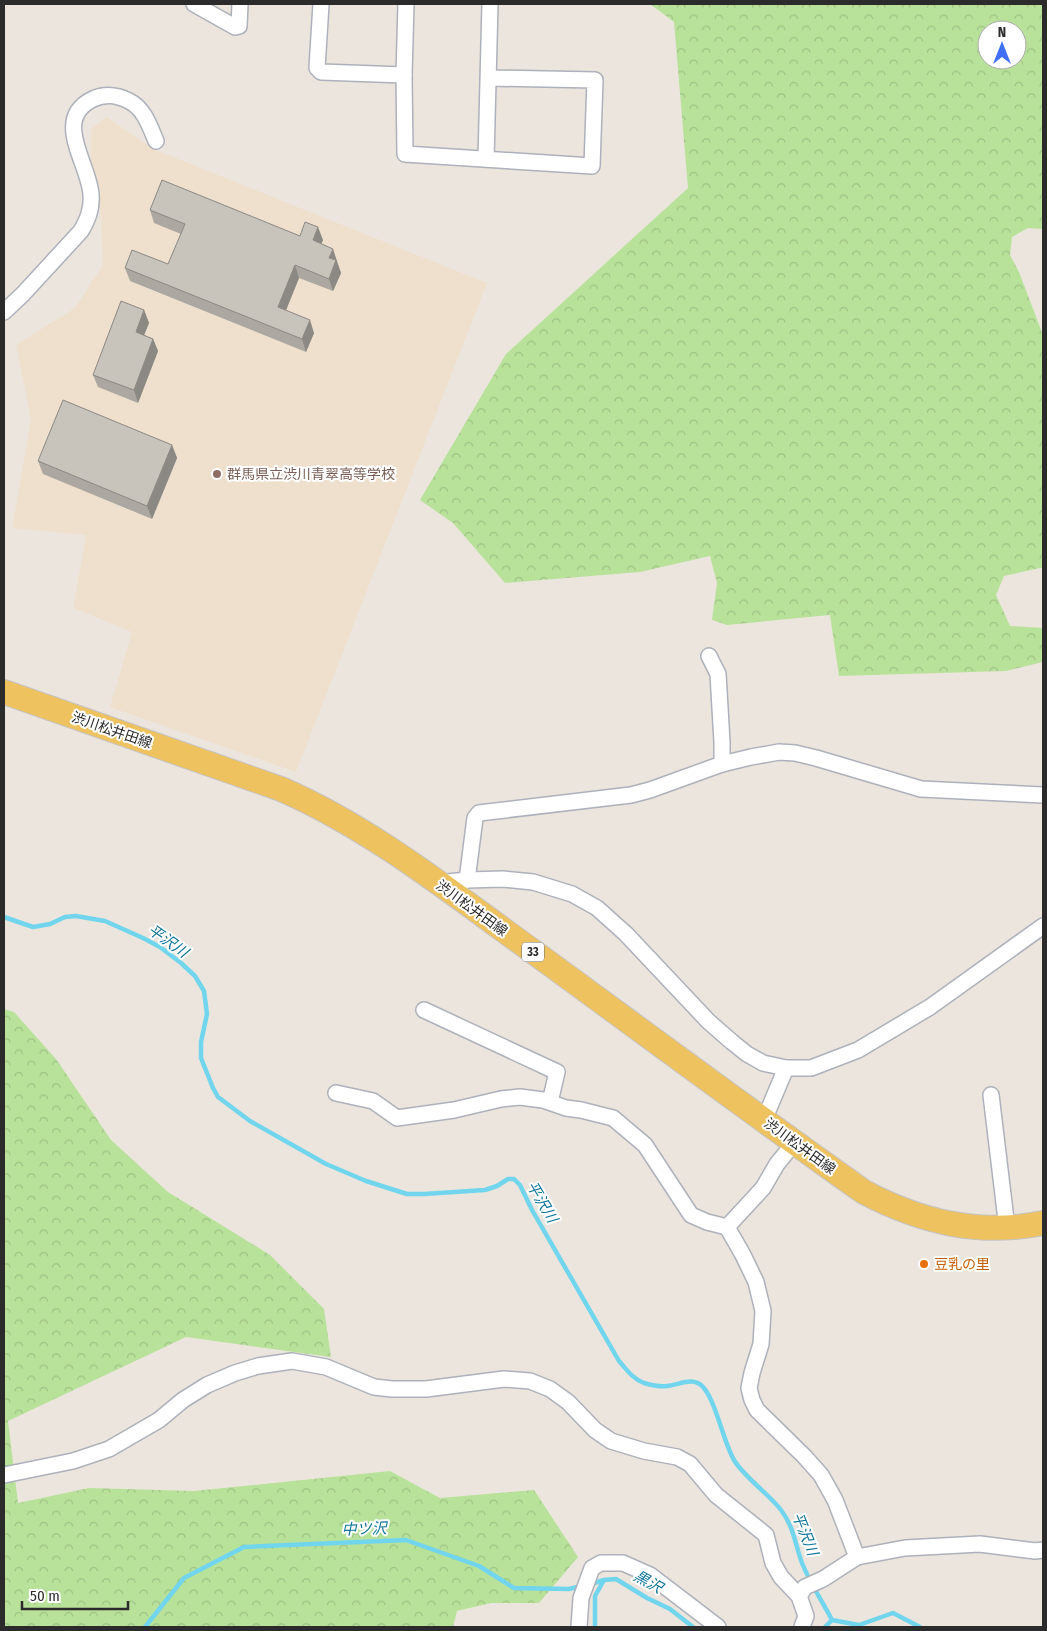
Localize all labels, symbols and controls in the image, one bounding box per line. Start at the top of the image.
north arrow [977,20,1027,70]
text: N [998,24,1006,41]
place label: 群馬県立渋川青翠高等学校 [227,466,395,483]
marker: 群馬県立渋川青翠高等学校 [211,468,223,480]
street label: 渋川松井田線 [69,709,154,752]
street label: 渋川松井田線 [433,877,511,940]
water label: 平沢川 [144,921,193,962]
road number: 33 [522,942,544,962]
street label: 渋川松井田線 [761,1115,839,1178]
water label: 平沢川 [523,1178,562,1228]
place label: 豆乳の里 [934,1256,990,1273]
marker: 豆乳の里 [918,1258,930,1270]
water label: 平沢川 [788,1510,823,1560]
water label: 中ツ沢 [341,1519,389,1539]
water label: 黒沢 [631,1567,667,1598]
scale bar [22,1578,129,1610]
text: 50 m [30,1587,60,1605]

